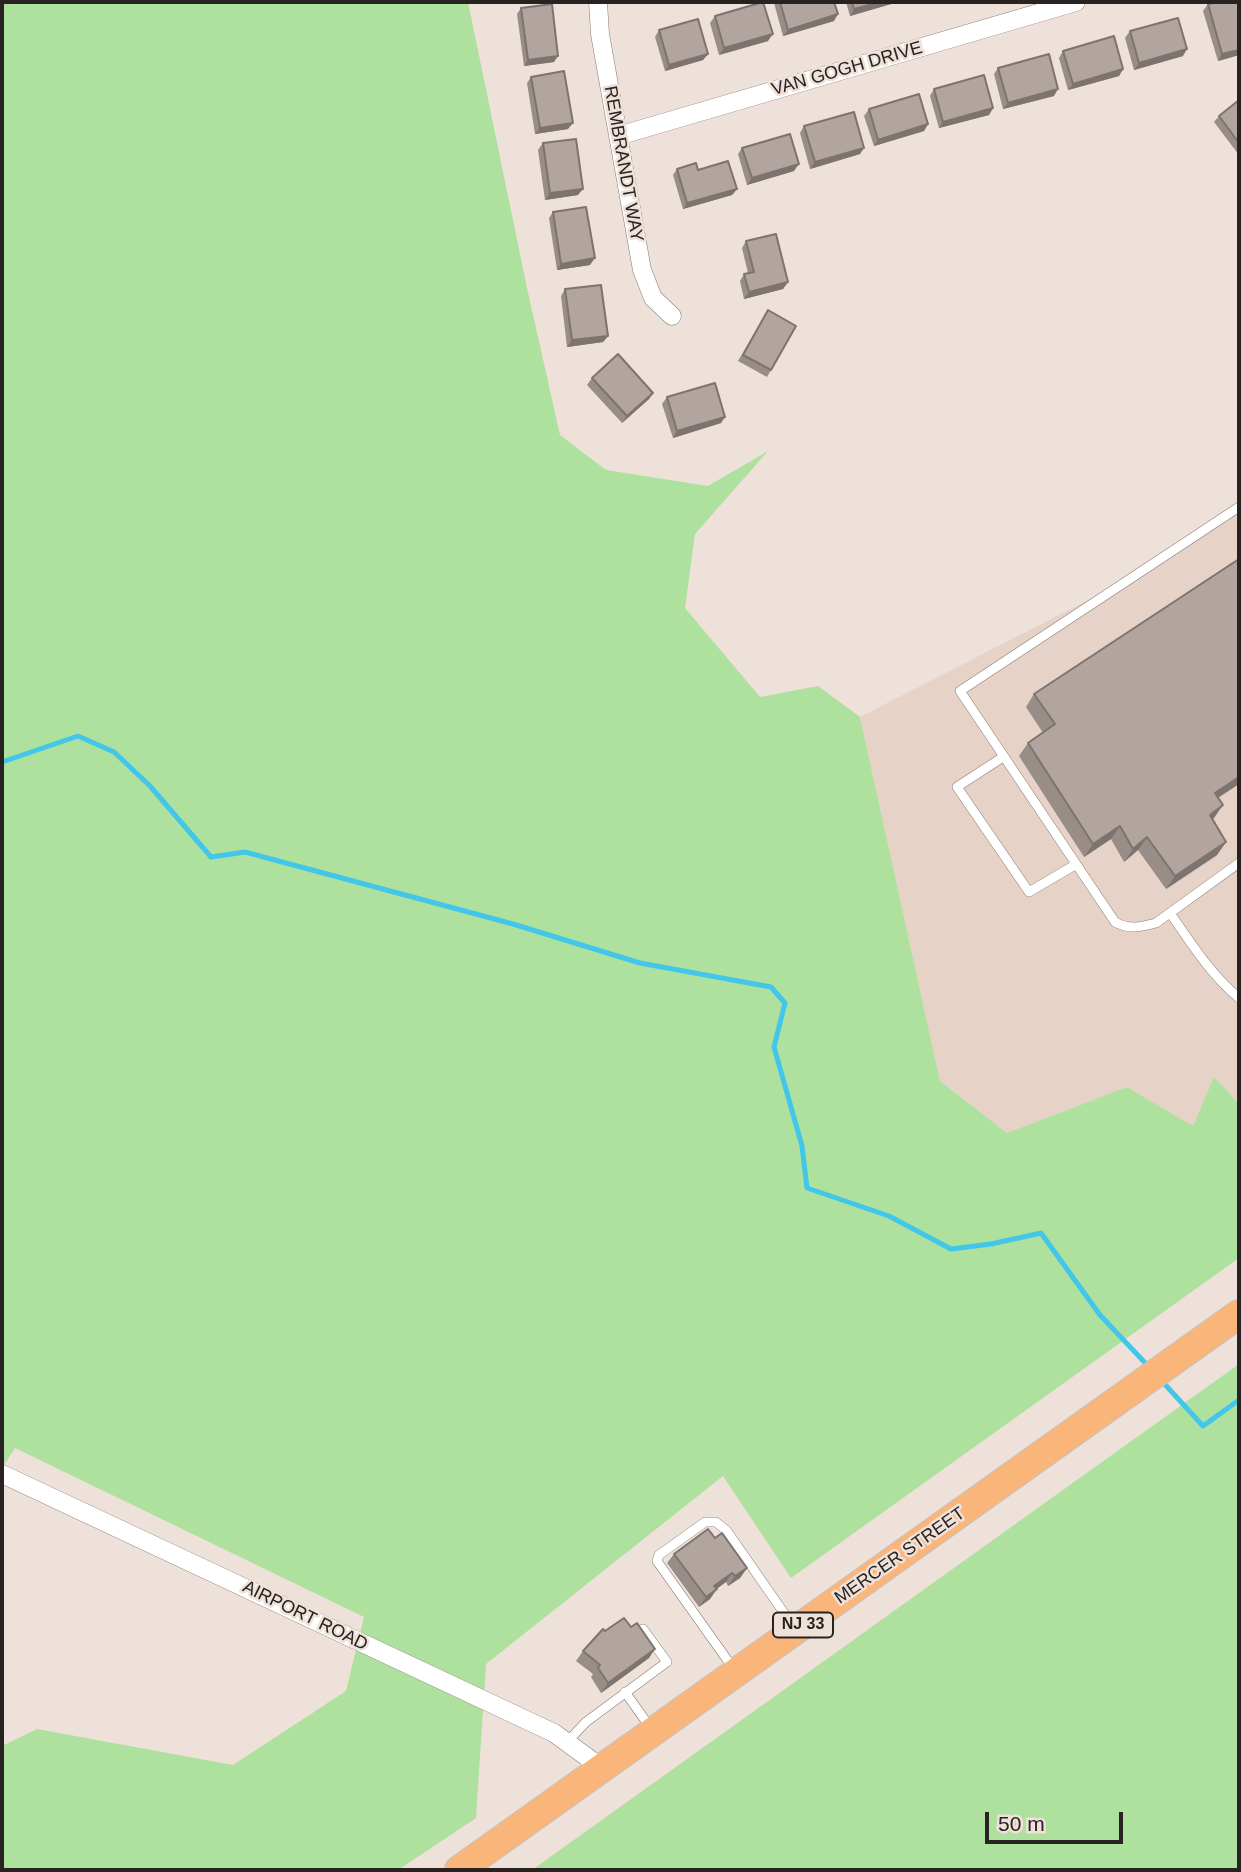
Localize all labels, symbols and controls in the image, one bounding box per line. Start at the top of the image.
street label: VAN GOGH DRIVE [769,37,925,101]
street label: REMBRANDT WAY [599,84,647,244]
street label: MERCER STREET [831,1503,969,1609]
street label: AIRPORT ROAD [239,1576,371,1656]
road number: NJ 33 [773,1612,833,1638]
scale bar [989,1798,1127,1842]
text: 50 m [998,1812,1045,1835]

